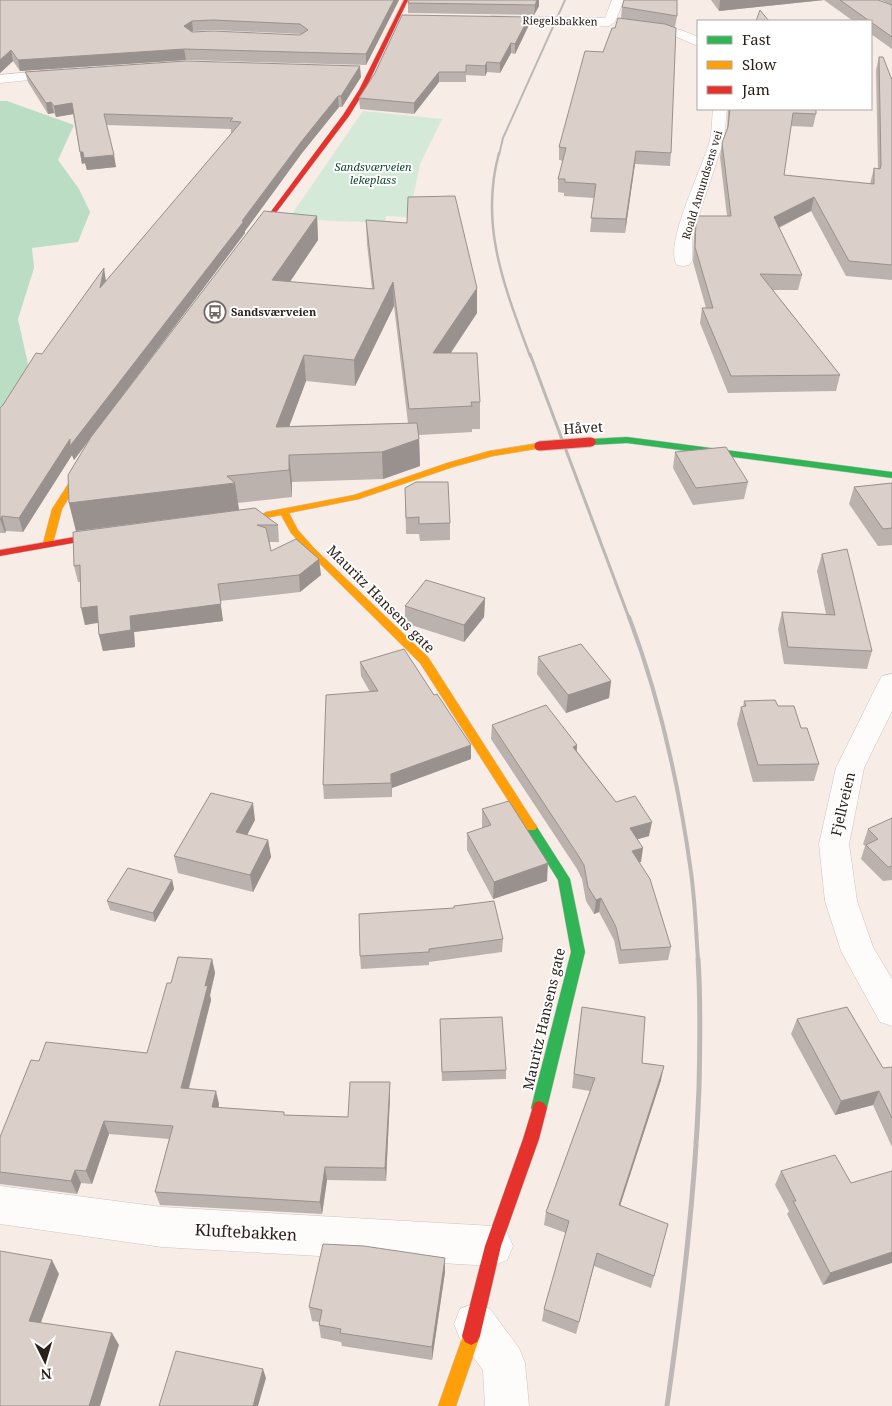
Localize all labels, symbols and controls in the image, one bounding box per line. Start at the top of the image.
street label: Riegelsbakken [522,12,598,29]
legend [697,20,872,110]
text: Fast [742,29,771,49]
text: Slow [742,54,776,74]
text: Jam [741,79,770,99]
street label: Roald Amundsens vei [678,128,725,241]
park label: Sandsværveien lekeplass [334,159,412,187]
bus stop icon: Sandsværveien [203,300,227,324]
place label: Sandsværveien [231,304,317,319]
street label: Håvet [563,417,603,438]
street label: Mauritz Hansens gate [323,541,439,657]
street label: Fjellveien [826,770,859,838]
street label: Mauritz Hansens gate [518,946,569,1092]
street label: Kluftebakken [194,1218,298,1246]
north arrow [20,1336,70,1386]
text: N [40,1365,53,1384]

